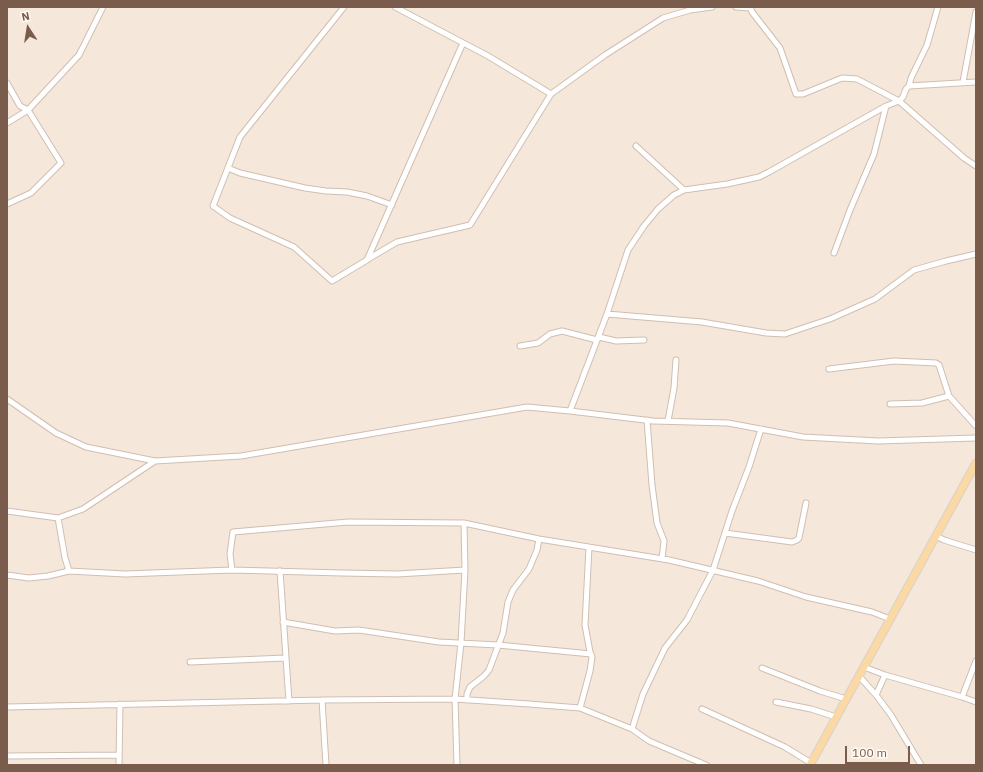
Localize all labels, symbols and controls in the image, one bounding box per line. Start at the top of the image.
north arrow [8,8,48,48]
text: N [20,9,31,24]
scale bar [847,738,912,764]
text: 100 m [852,745,887,760]

